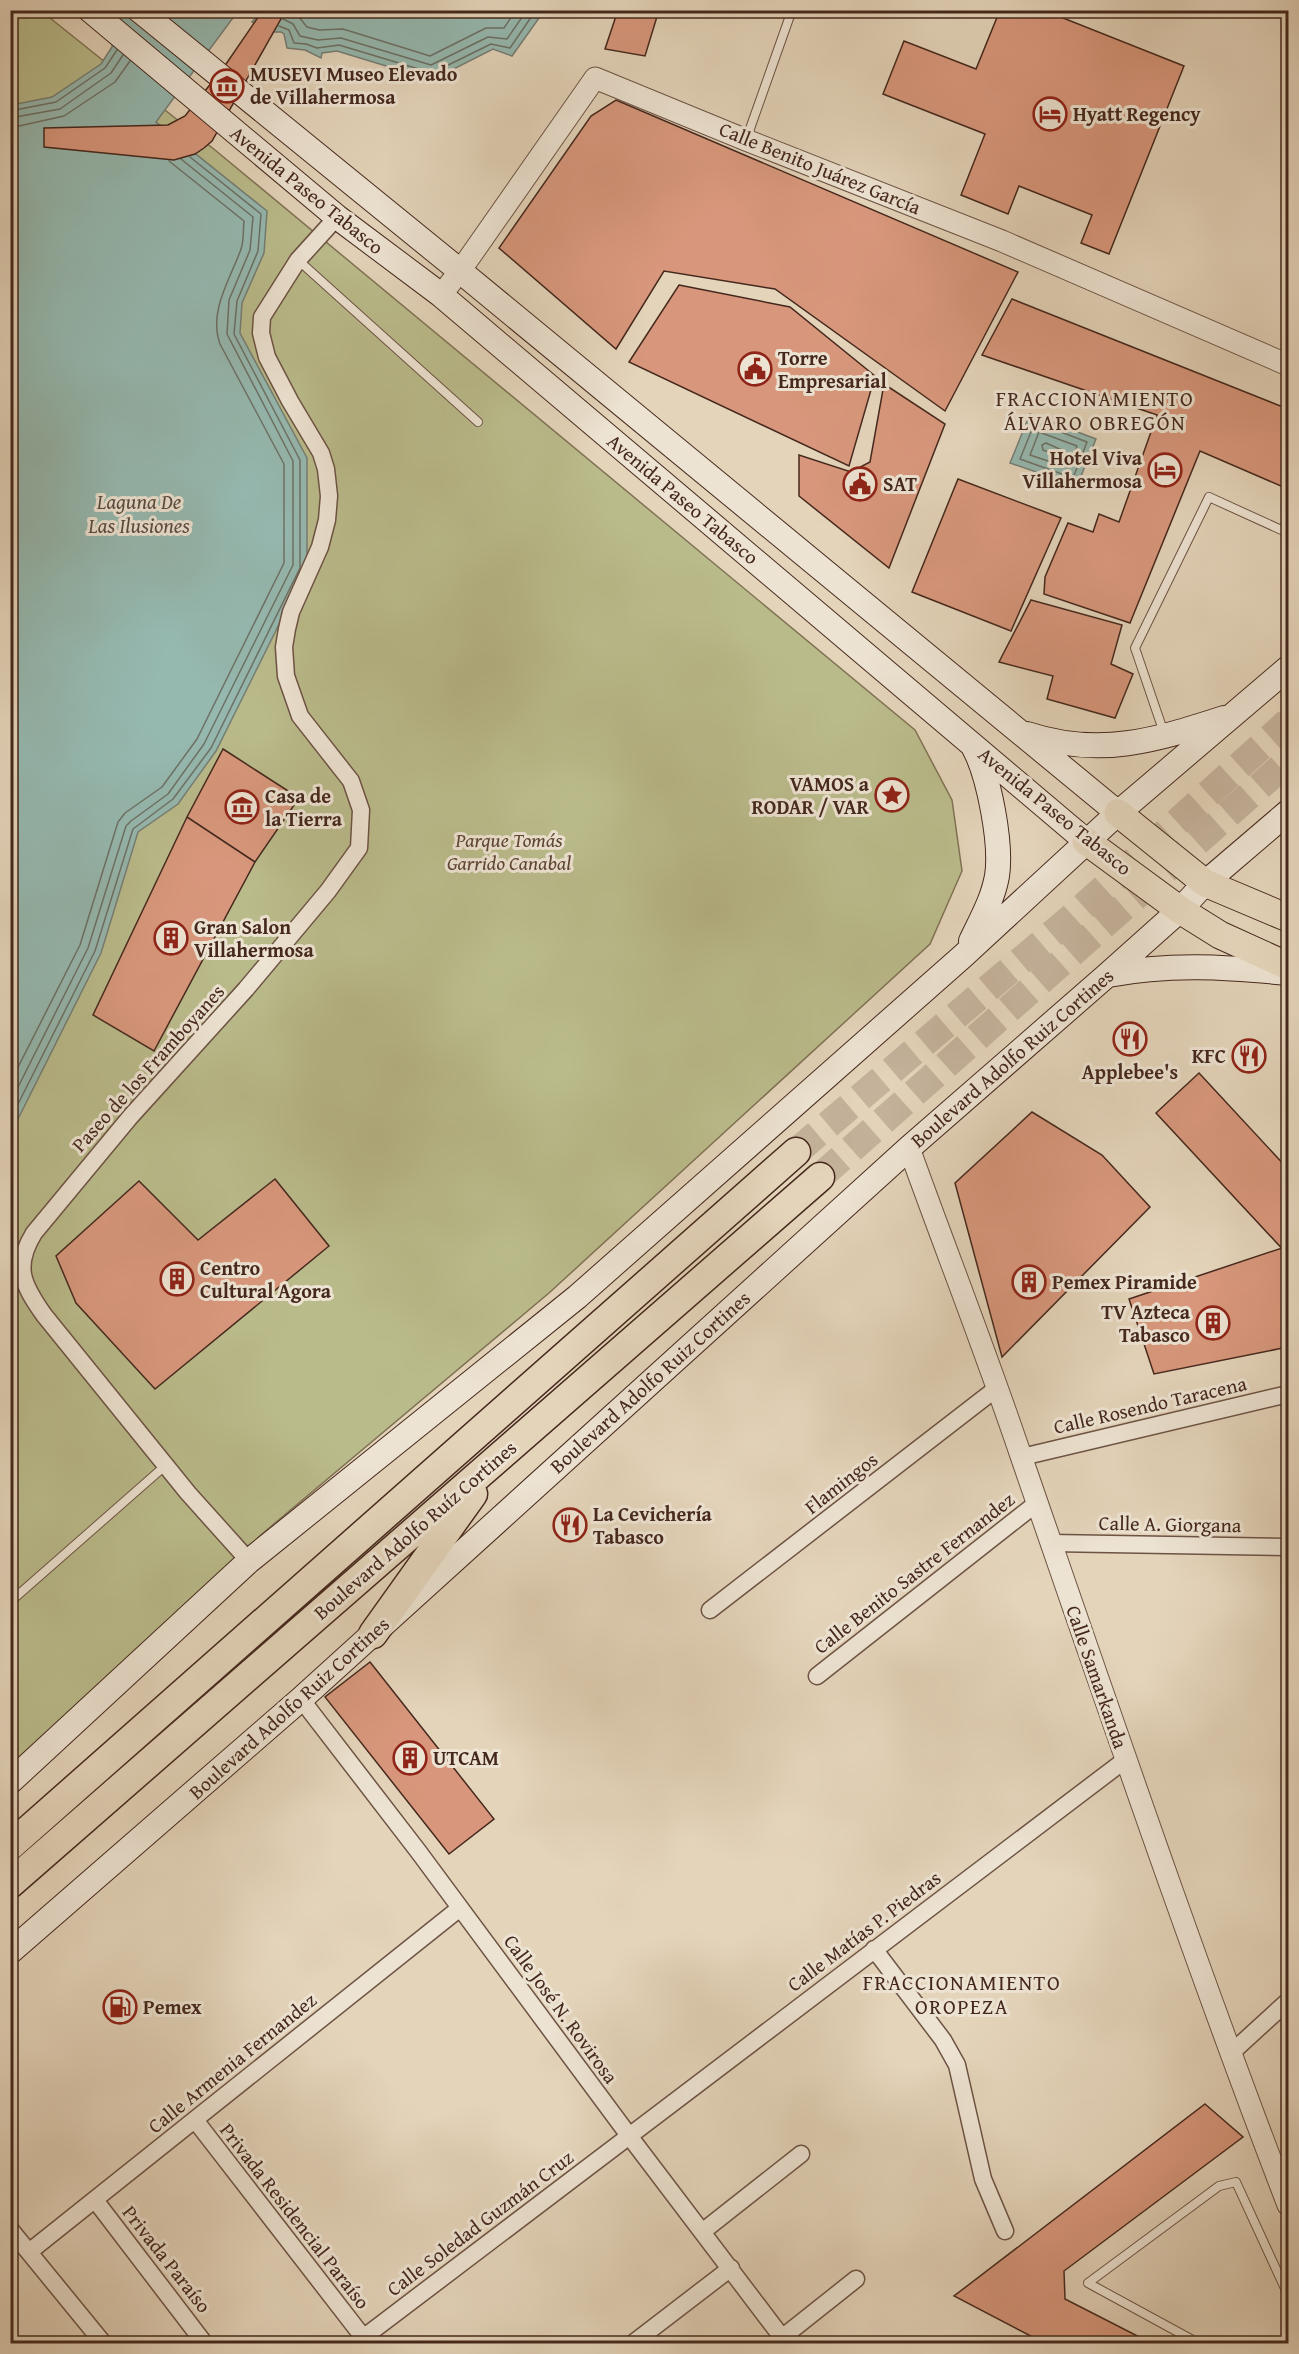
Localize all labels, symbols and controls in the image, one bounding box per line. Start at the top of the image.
place label: MUSEVI Museo Elevado de Villahermosa [250,59,458,111]
museum icon: MUSEVI Museo Elevado de Villahermosa [209,68,245,104]
hotel icon: Hyatt Regency [1032,96,1068,132]
place label: Hyatt Regency [1073,99,1201,128]
street label: Calle Benito Juárez García [715,114,926,221]
street label: Avenida Paseo Tabasco [224,118,390,261]
place label: Torre Empresarial [778,343,887,395]
public building icon: Torre Empresarial [737,351,773,387]
district label: FRACCIONAMIENTO ÁLVARO OBREGÓN [996,383,1194,438]
street label: Avenida Paseo Tabasco [601,426,766,571]
place label: Hotel Viva Villahermosa [1022,443,1143,495]
hotel icon: Hotel Viva Villahermosa [1147,452,1183,488]
public building icon: SAT [842,466,878,502]
place label: SAT [883,469,917,498]
water label: Laguna De Las Ilusiones [87,486,190,541]
street label: Avenida Paseo Tabasco [972,739,1138,882]
place label: VAMOS a RODAR / VAR [751,769,870,821]
place icon: VAMOS a RODAR / VAR [874,777,910,813]
place label: Casa de la Tierra [265,781,343,833]
museum icon: Casa de la Tierra [224,789,260,825]
park label: Parque Tomás Garrido Canabal [447,825,571,877]
place label: Gran Salon Villahermosa [194,912,314,964]
building icon: Gran Salon Villahermosa [153,920,189,956]
street label: Boulevard Adolfo Ruiz Cortines [904,961,1120,1154]
street label: Paseo de los Framboyanes [64,977,231,1158]
restaurant icon: Applebee's [1112,1021,1148,1057]
restaurant icon: KFC [1231,1038,1267,1074]
place label: KFC [1192,1041,1226,1070]
place label: Applebee's [1082,1057,1178,1086]
place label: Centro Cultural Agora [200,1253,332,1305]
building icon: Centro Cultural Agora [159,1261,195,1297]
building icon: Pemex Piramide [1011,1264,1047,1300]
place label: Pemex Piramide [1052,1267,1197,1296]
street label: Boulevard Adolfo Ruiz Cortines [543,1284,756,1480]
place label: TV Azteca Tabasco [1101,1297,1191,1349]
building icon: TV Azteca Tabasco [1195,1305,1231,1341]
street label: Calle Rosendo Taracena [1051,1368,1250,1441]
street label: Boulevard Adolfo Ruíz Cortines [307,1433,523,1626]
street label: Flamingos [798,1445,884,1521]
street label: Calle Benito Sastre Fernandez [807,1485,1020,1660]
place label: La Cevichería Tabasco [593,1499,713,1551]
restaurant icon: La Cevichería Tabasco [552,1507,588,1543]
street label: Calle A. Giorgana [1098,1508,1242,1539]
street label: Calle Samarkanda [1059,1601,1136,1753]
street label: Boulevard Adolfo Ruiz Cortines [182,1610,395,1806]
building icon: UTCAM [392,1740,428,1776]
place label: UTCAM [433,1743,499,1772]
street label: Calle Matías P. Piedras [781,1863,947,1998]
street label: Calle José N. Rovirosa [497,1928,626,2090]
district label: FRACCIONAMIENTO OROPEZA [863,1967,1061,2022]
street label: Calle Armenia Fernandez [141,1985,322,2140]
fuel station icon: Pemex [102,1989,138,2025]
place label: Pemex [143,1992,202,2021]
street label: Privada Residencial Paraíso [213,2116,377,2315]
street label: Calle Soledad Guzmán Cruz [380,2143,579,2302]
street label: Privada Paraíso [116,2199,219,2319]

